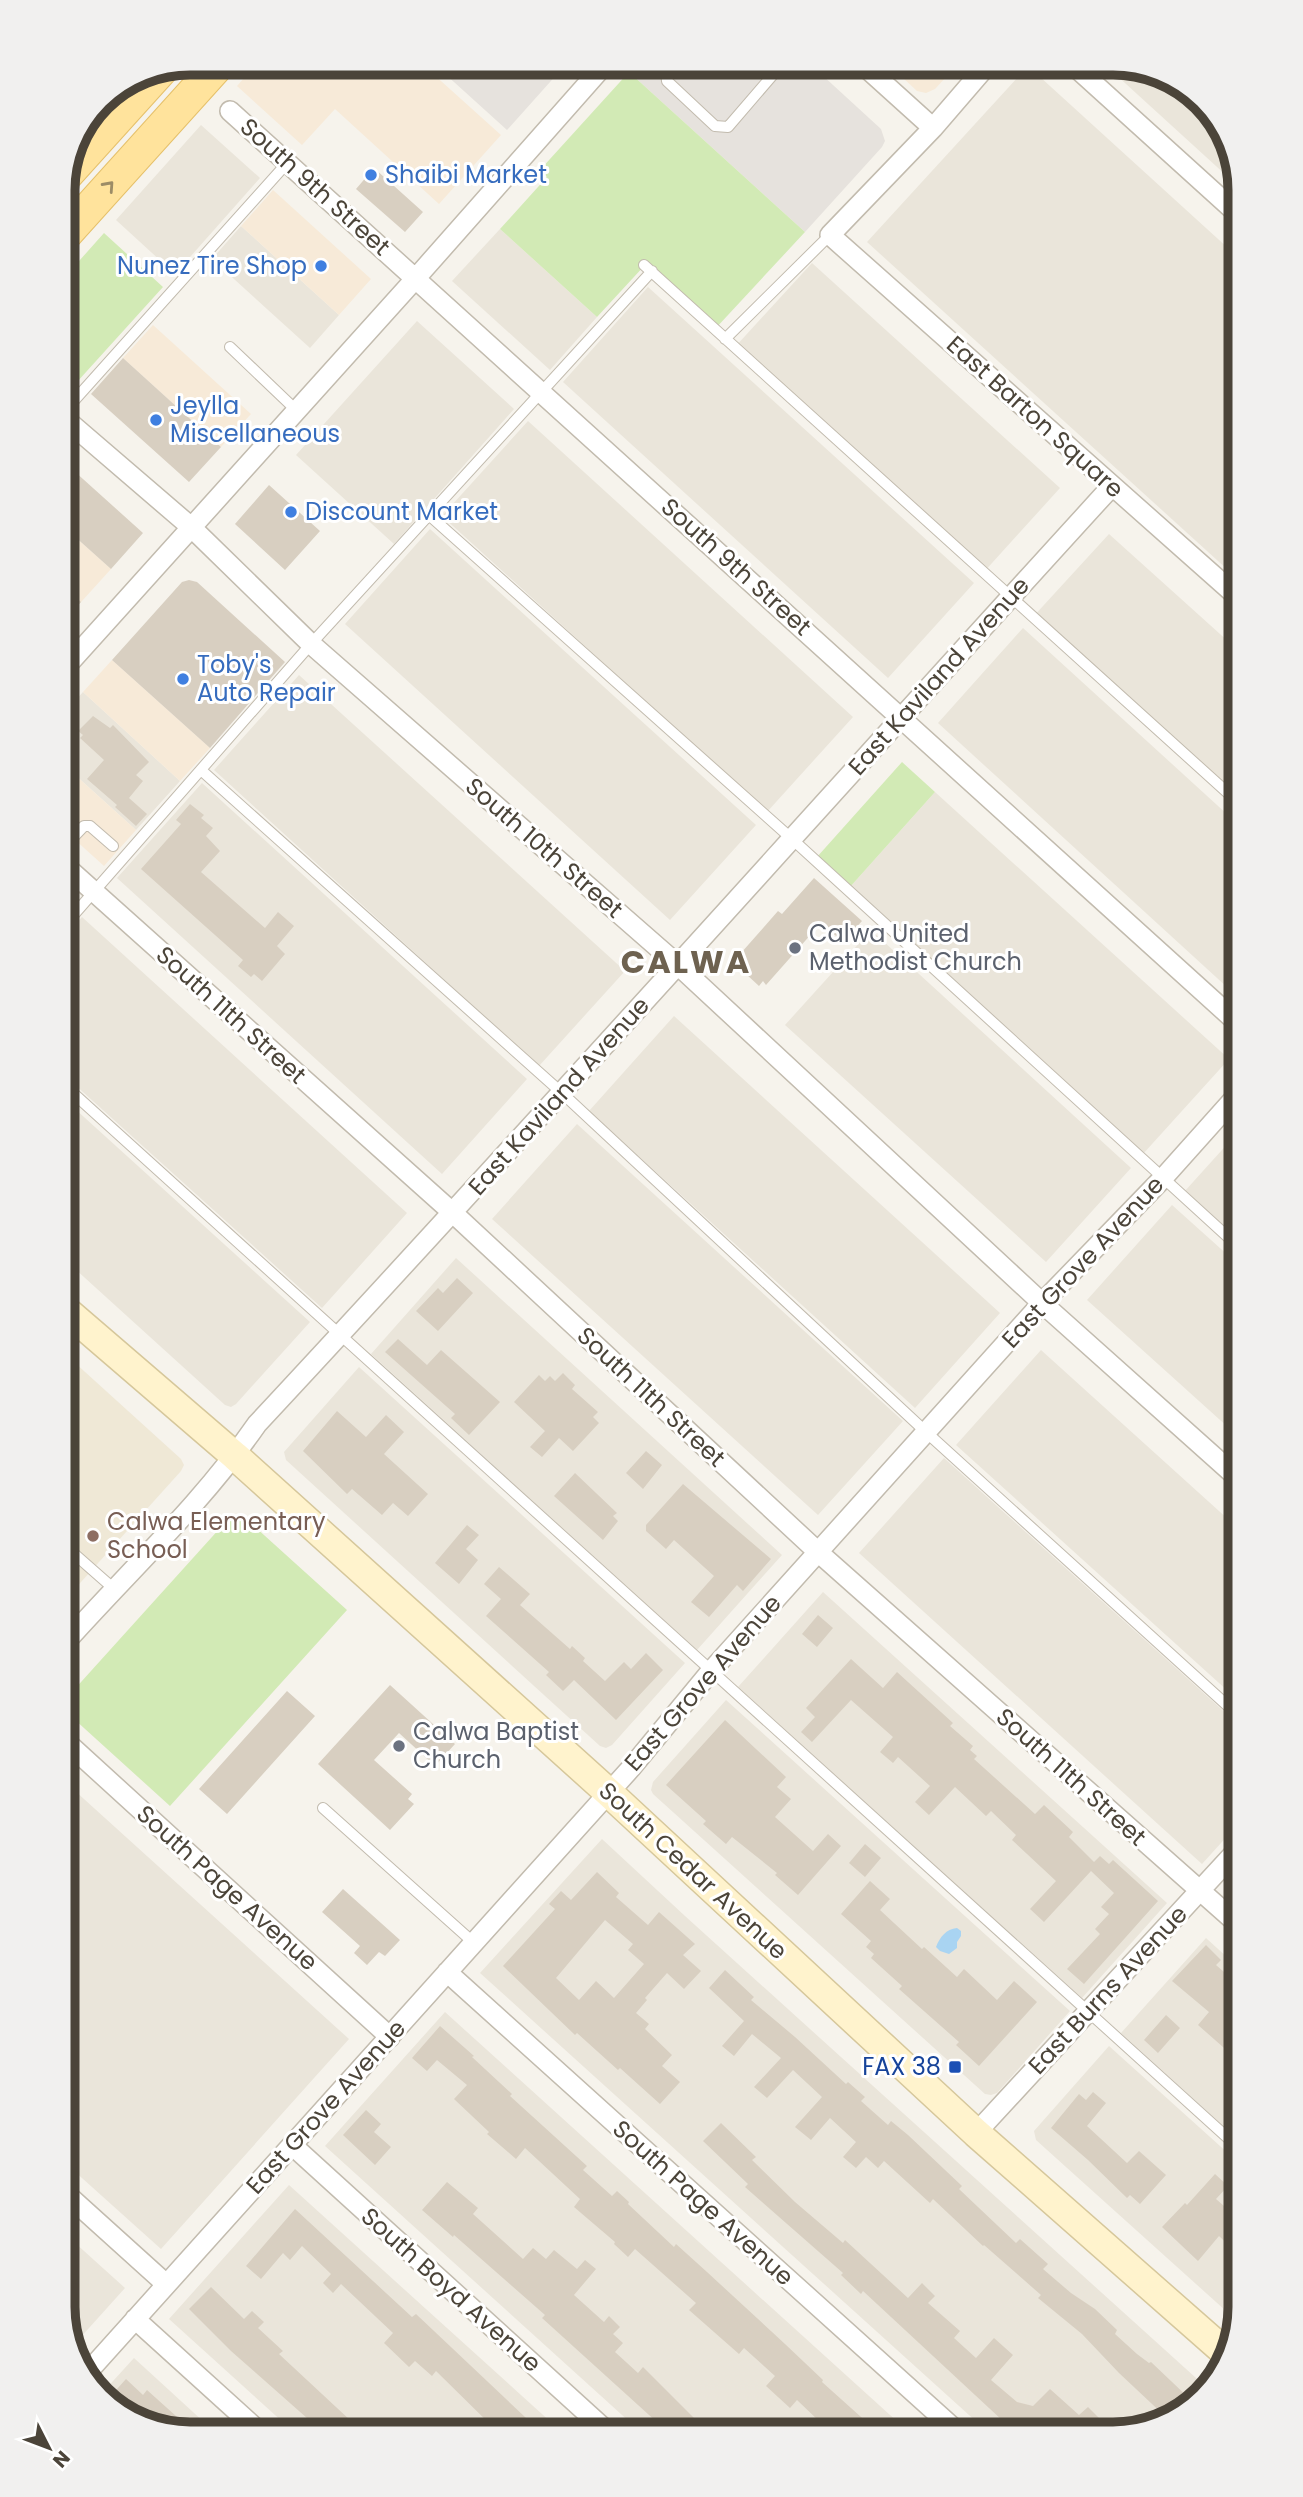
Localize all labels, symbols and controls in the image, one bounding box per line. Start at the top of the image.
street label: South 9th Street [233,110,397,263]
place label: Shaibi Market [385,158,547,191]
marker: Shaibi Market [363,167,379,183]
one-way arrow [101,181,113,194]
place label: Nunez Tire Shop [117,249,307,282]
marker: Nunez Tire Shop [313,258,329,274]
street label: East Barton Square [940,328,1131,505]
place label: Jeylla Miscellaneous [170,389,340,450]
marker: Jeylla Miscellaneous [148,412,164,428]
street label: South 9th Street [654,490,818,643]
place label: Discount Market [305,495,498,528]
marker: Discount Market [283,504,299,520]
street label: East Kaviland Avenue [841,569,1037,782]
place label: Toby's Auto Repair [197,648,336,709]
marker: Toby's Auto Repair [175,671,191,687]
street label: South 10th Street [458,770,630,925]
place label: Calwa United Methodist Church [809,917,1022,978]
street label: South 11th Street [149,938,314,1091]
district label: CALWA [621,939,751,984]
marker: Calwa United Methodist Church [787,940,803,956]
street label: East Kaviland Avenue [461,989,657,1202]
street label: East Grove Avenue [994,1168,1171,1355]
street label: South 11th Street [570,1319,733,1474]
place label: Calwa Elementary School [107,1505,326,1566]
marker: Calwa Elementary School [85,1528,101,1544]
street label: East Grove Avenue [617,1587,789,1778]
street label: South 11th Street [989,1700,1154,1853]
place label: Calwa Baptist Church [413,1715,579,1776]
marker: Calwa Baptist Church [391,1738,407,1754]
street label: South Cedar Avenue [592,1774,795,1967]
street label: South Page Avenue [130,1797,325,1978]
street label: East Burns Avenue [1021,1898,1195,2081]
street label: East Grove Avenue [238,2012,413,2201]
place label: FAX 38 [862,2050,941,2083]
marker: FAX 38 [947,2059,963,2075]
street label: South Page Avenue [606,2112,801,2293]
street label: South Boyd Avenue [354,2200,548,2379]
north arrow [14,2413,84,2483]
text: N [46,2445,76,2473]

